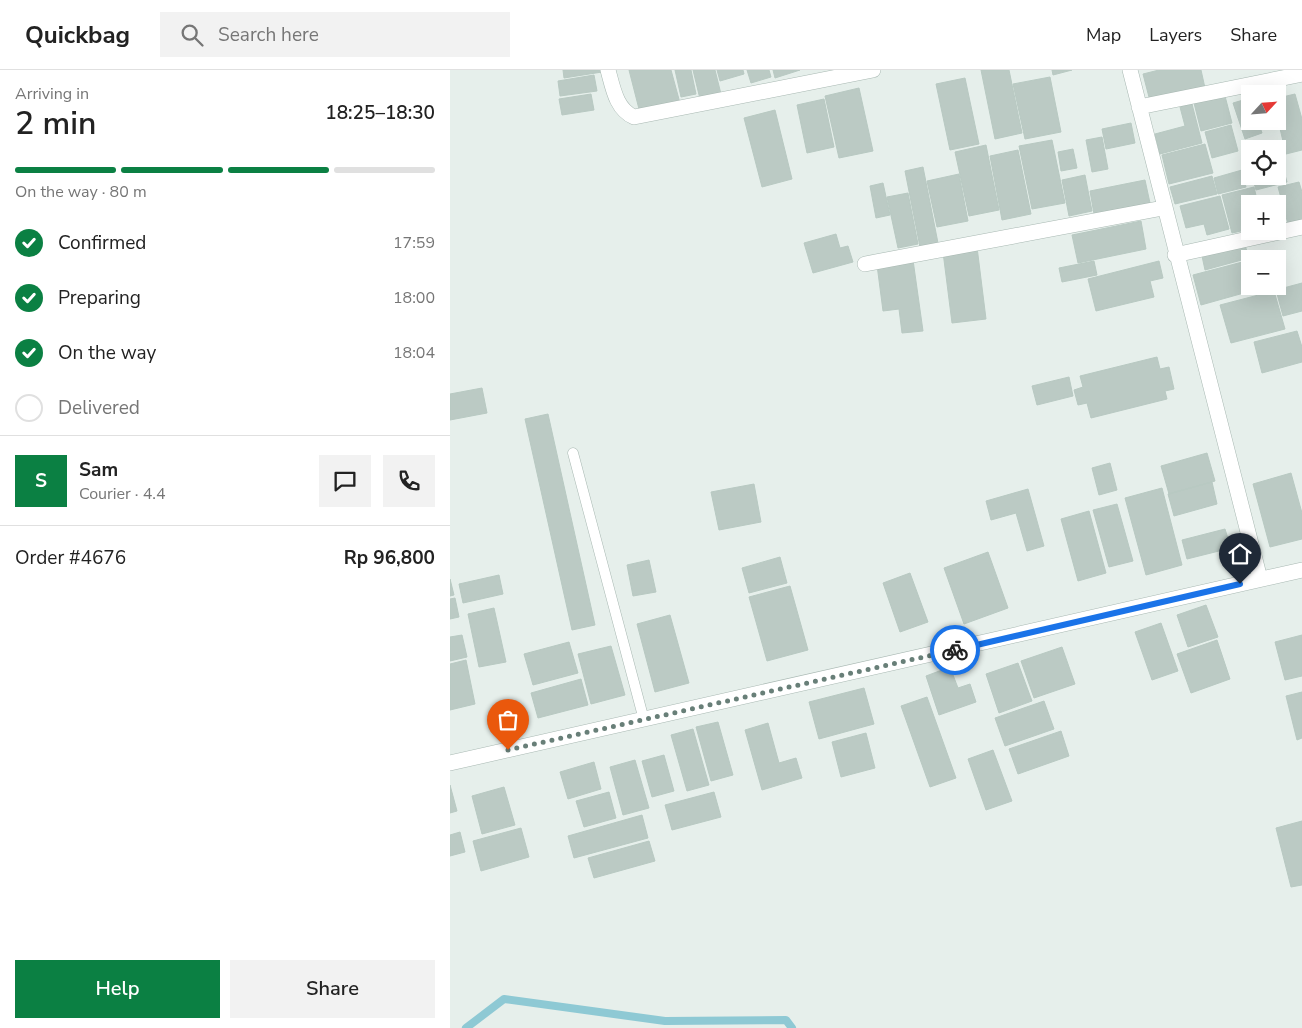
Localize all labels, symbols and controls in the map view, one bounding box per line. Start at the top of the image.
search box [160,12,510,57]
text: Quickbag [25,19,130,51]
icon: search [178,21,206,49]
text: Search here [218,22,319,48]
text: Map [1086,23,1121,47]
text: Layers [1149,23,1202,47]
text: Share [1230,23,1277,47]
text: Arriving in [15,83,89,105]
north arrow [1241,85,1286,130]
map controls [1241,85,1286,295]
text: 18:25–18:30 [325,100,435,126]
text: 2 min [15,102,97,145]
button: locate [1241,140,1286,185]
text: On the way · 80 m [15,181,147,203]
button: + [1241,195,1286,240]
icon: check [15,229,43,257]
text: Confirmed [58,230,146,256]
text: 17:59 [393,232,435,254]
button: − [1241,250,1286,295]
icon: check [15,284,43,312]
text: Preparing [58,285,141,311]
text: 18:00 [393,287,435,309]
icon: check [15,339,43,367]
text: On the way [58,340,156,366]
text: 18:04 [393,342,435,364]
text: Delivered [58,395,140,421]
button: chat [319,455,371,507]
button: phone [383,455,435,507]
text: Sam [79,457,118,483]
text: S [35,468,47,494]
text: Courier · 4.4 [79,483,165,505]
pin [1219,533,1261,584]
icon: home [1226,540,1254,568]
text: Order #4676 [15,545,126,571]
text: Rp 96,800 [344,545,435,571]
courier [930,625,980,675]
icon: bike [941,636,969,664]
pin [487,699,529,750]
icon: bag [494,706,522,734]
button: Help [15,960,220,1018]
button: Share [230,960,435,1018]

